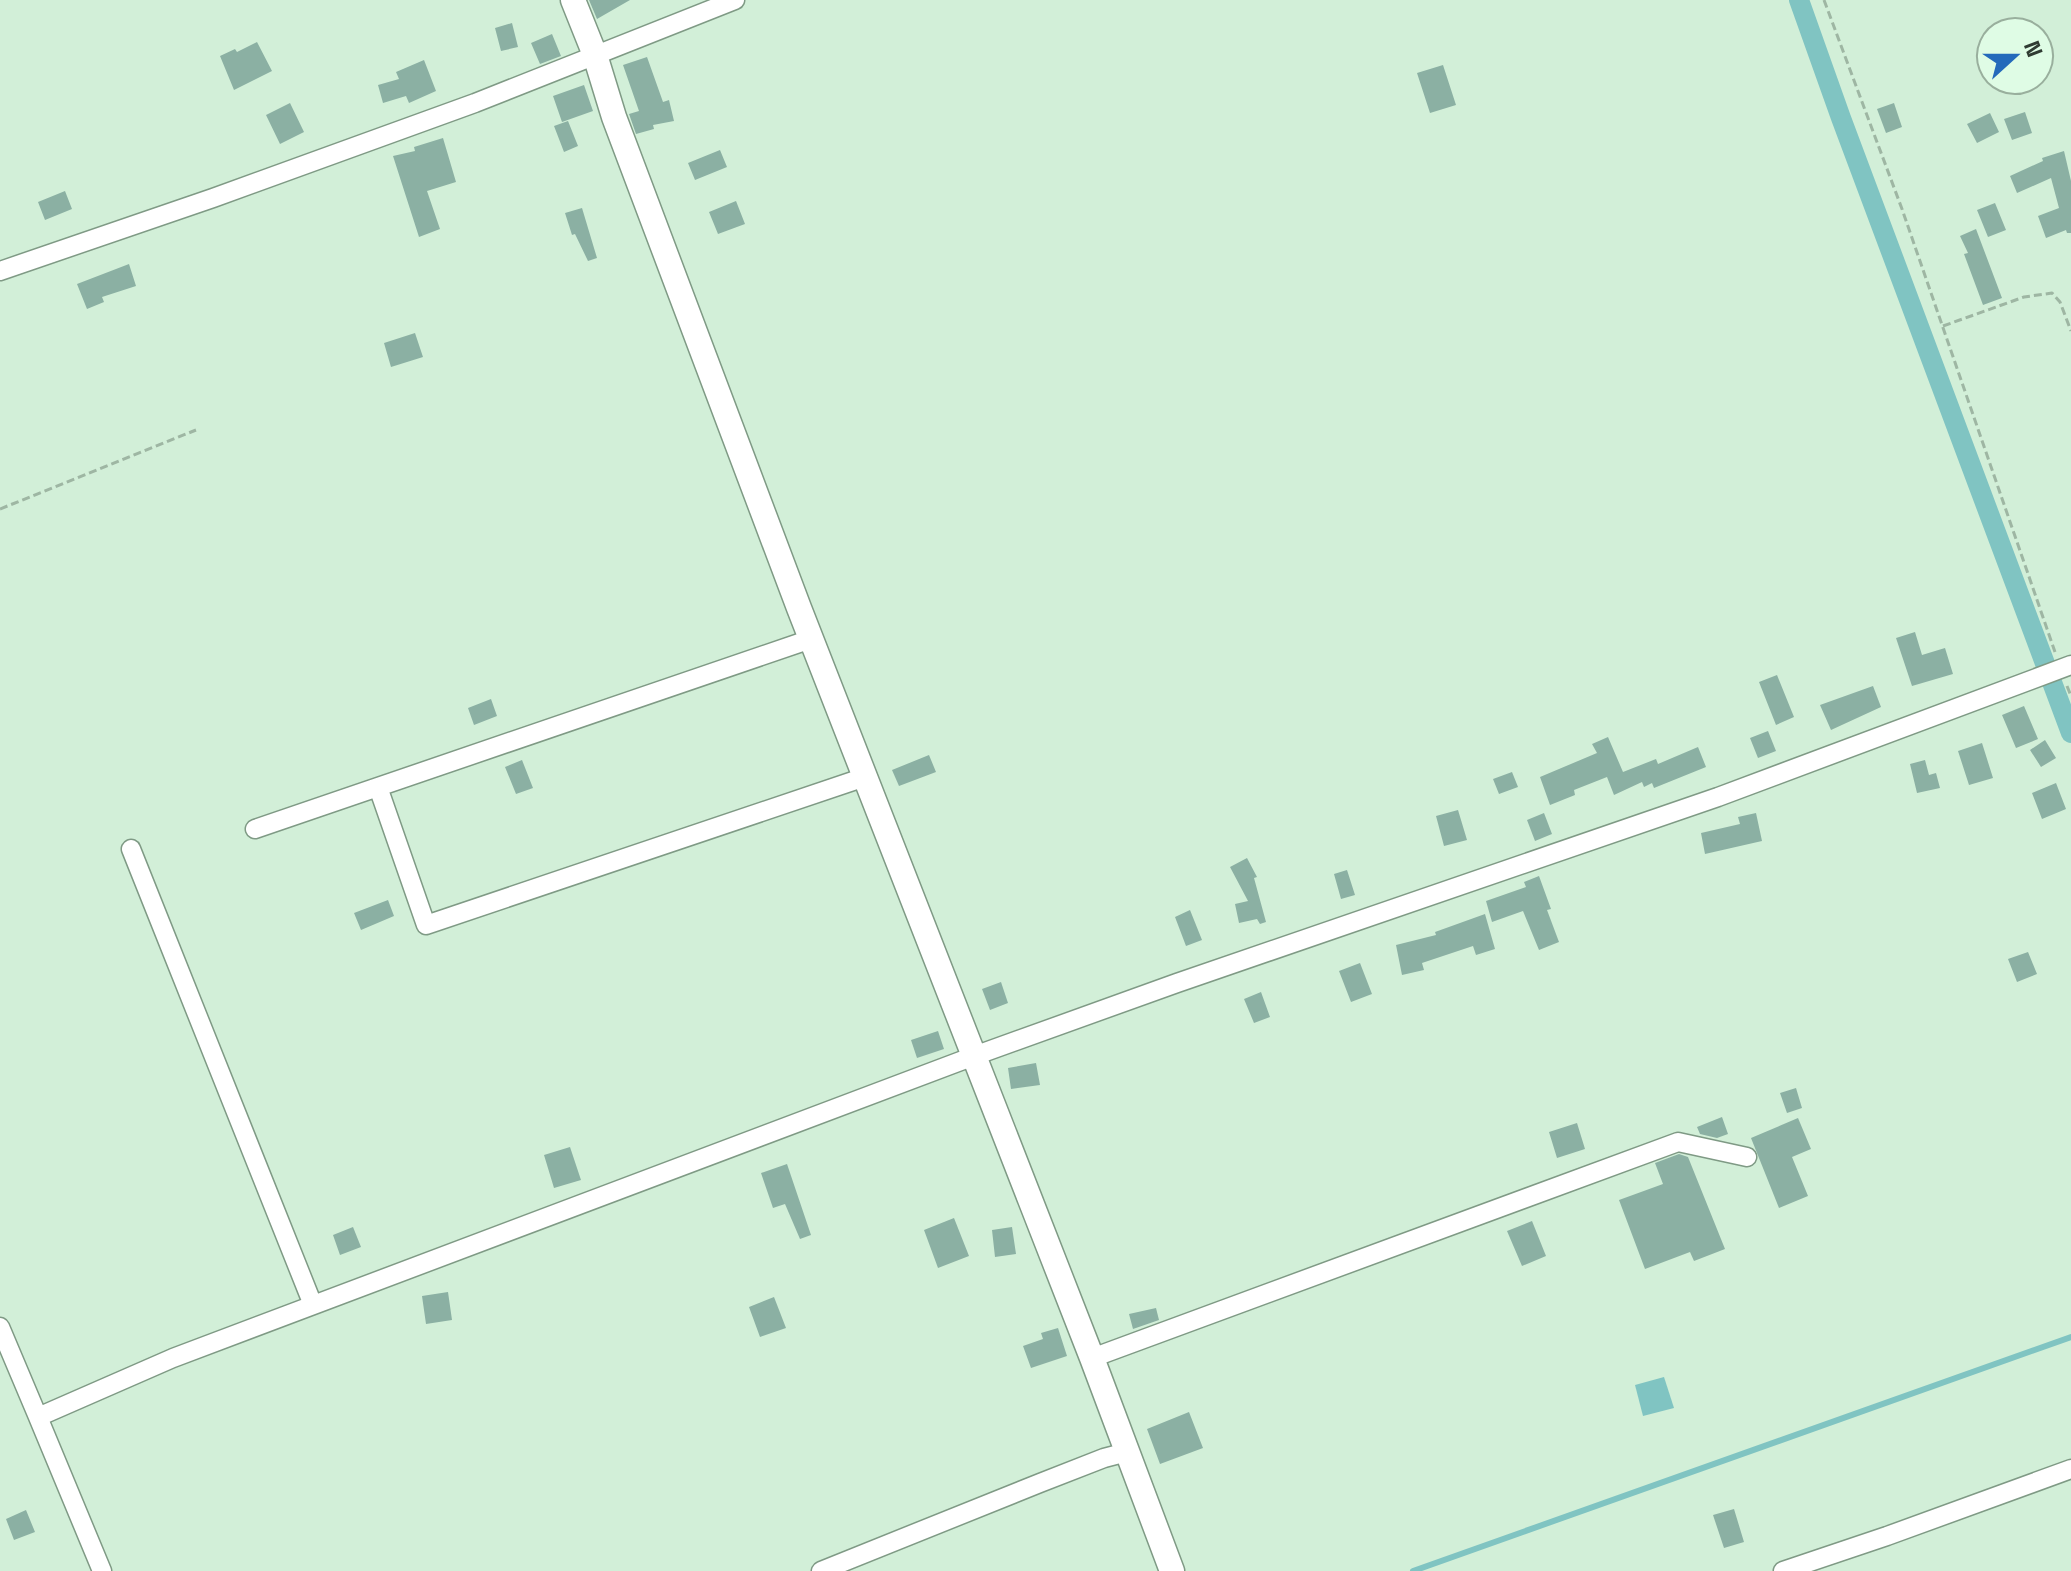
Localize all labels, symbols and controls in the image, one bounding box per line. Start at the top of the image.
north arrow [1975,16,2055,96]
text: N [2018,37,2049,61]

